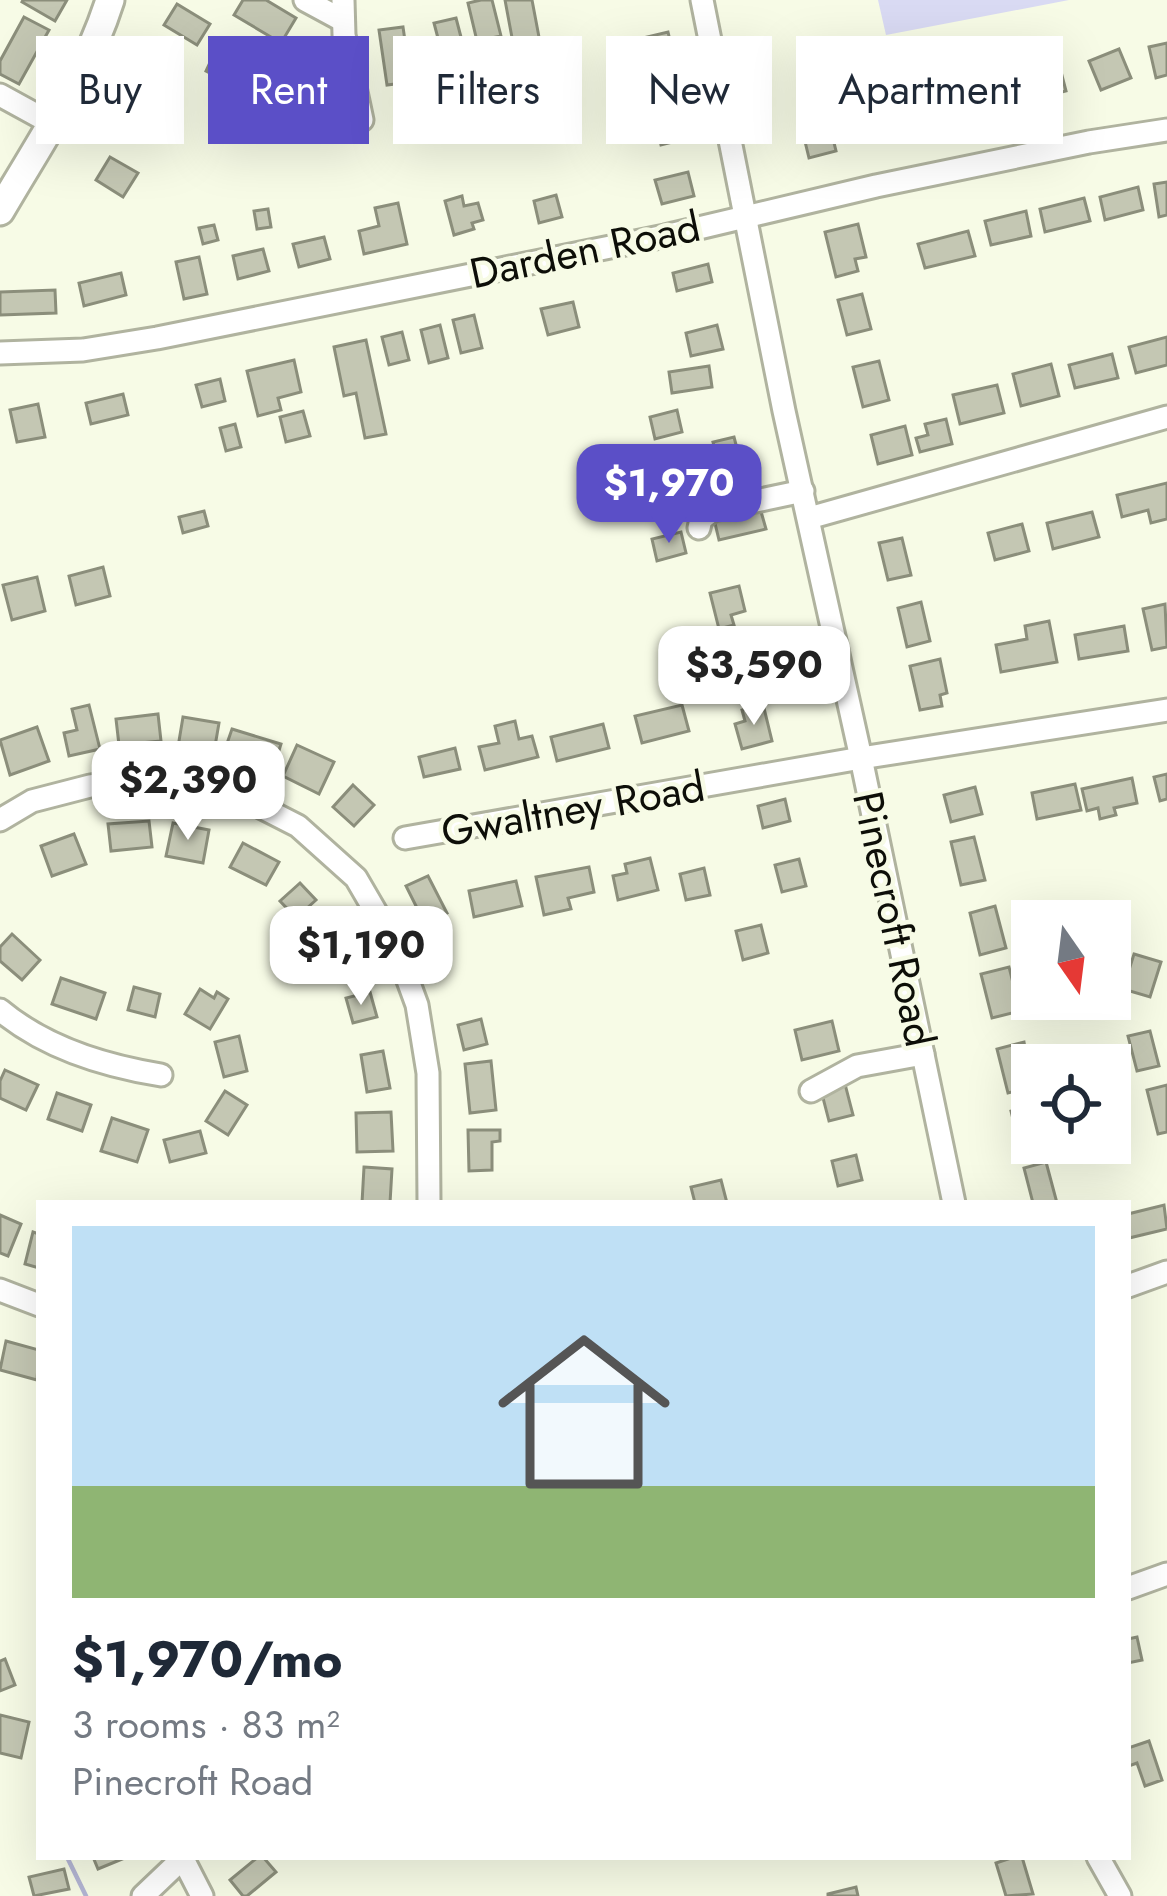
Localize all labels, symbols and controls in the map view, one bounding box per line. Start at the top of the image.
chip: Buy [36,36,184,144]
chip: Rent [208,36,369,144]
chip: Filters [393,36,582,144]
chip: New [606,36,772,144]
chip: Apartment [796,36,1063,144]
street label: Darden Road [464,196,706,304]
pin: $1,970 [571,444,767,546]
text: $1,970 [603,454,735,511]
pin: $3,590 [656,626,852,728]
text: $3,590 [685,636,823,693]
pin: $2,390 [90,741,286,843]
text: $2,390 [119,751,257,808]
street label: Gwaltney Road [437,756,709,862]
street label: Pinecroft Road [837,786,951,1052]
north arrow [1011,900,1131,1020]
map controls [1011,900,1131,1164]
pin: $1,190 [263,906,459,1008]
text: $1,190 [297,916,425,973]
button: locate [1011,1044,1131,1164]
icon: home [476,1304,692,1520]
text: $1,970/mo [72,1622,343,1696]
text: 3 rooms · 83 m² [72,1696,340,1753]
text: Pinecroft Road [72,1753,313,1810]

